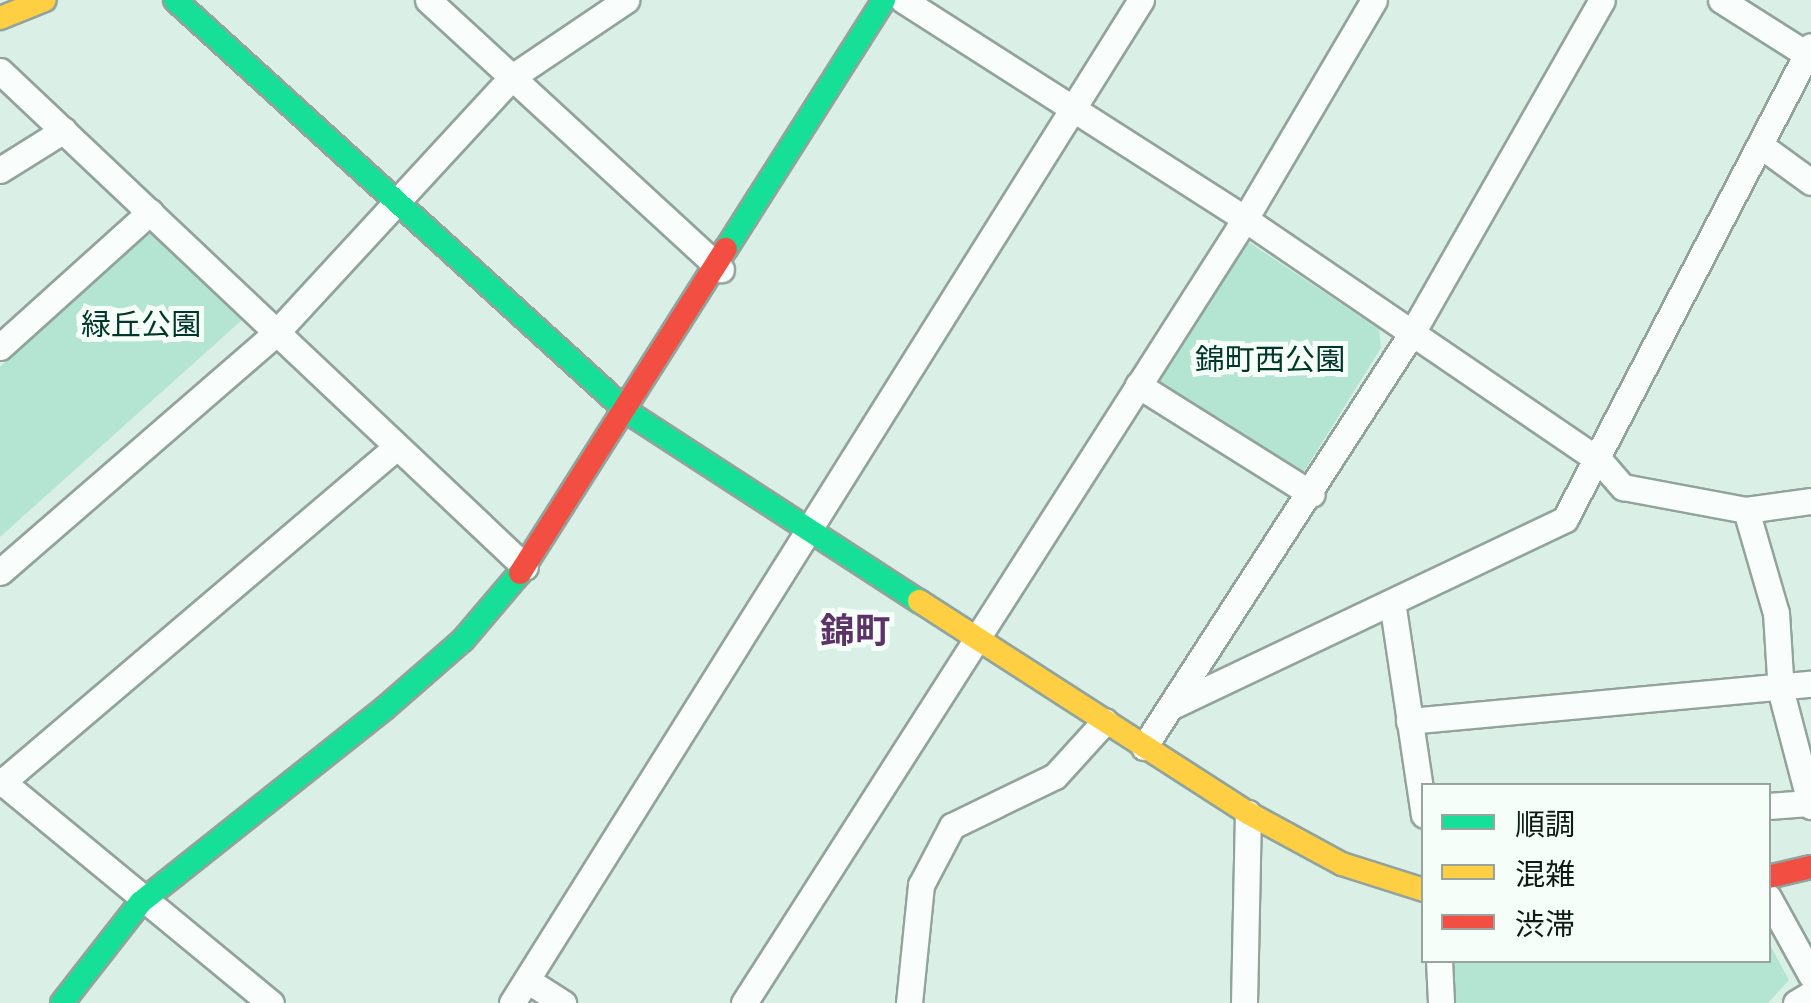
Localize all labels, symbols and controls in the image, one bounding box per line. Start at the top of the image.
park label: 緑丘公園 [81,306,201,342]
park label: 錦町西公園 [1195,341,1345,377]
district label: 錦町 [820,609,890,651]
legend [1421,783,1771,963]
text: 順調 [1515,804,1575,843]
text: 混雑 [1515,854,1575,893]
text: 渋滞 [1515,904,1575,943]

